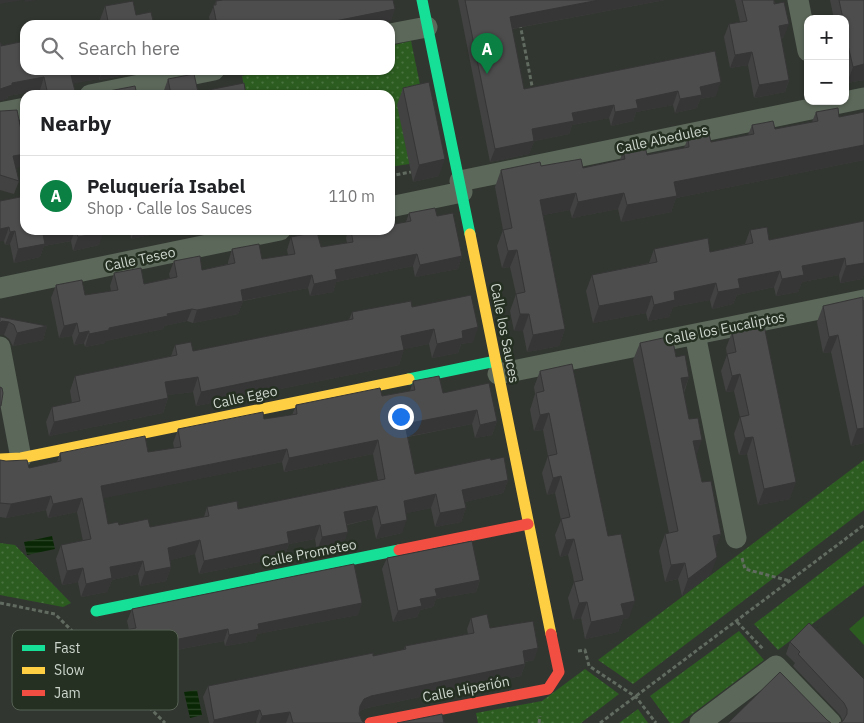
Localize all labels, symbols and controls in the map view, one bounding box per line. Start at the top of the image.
map controls [804,15,849,105]
button: + [804,15,849,60]
search box [20,20,395,75]
pin: A [471,33,503,74]
icon: search [38,34,66,62]
text: Search here [78,36,180,60]
button: − [804,60,849,105]
text: Nearby [40,109,111,137]
street label: Calle Abedules [614,120,710,158]
text: Peluquería Isabel [87,174,245,198]
text: A [51,186,61,206]
text: 110 m [328,186,375,206]
text: Shop · Calle los Sauces [87,198,252,218]
street label: Calle Teseo [103,243,177,275]
street label: Calle los Sauces [486,281,524,385]
street label: Calle los Eucaliptos [663,307,787,348]
street label: Calle Egeo [211,381,279,413]
your location [388,404,414,430]
street label: Calle Prometeo [260,535,358,571]
legend [12,630,178,710]
text: Fast [54,639,80,657]
text: Slow [54,661,85,679]
street label: Calle Hiperión [421,672,511,706]
text: Jam [54,684,81,702]

